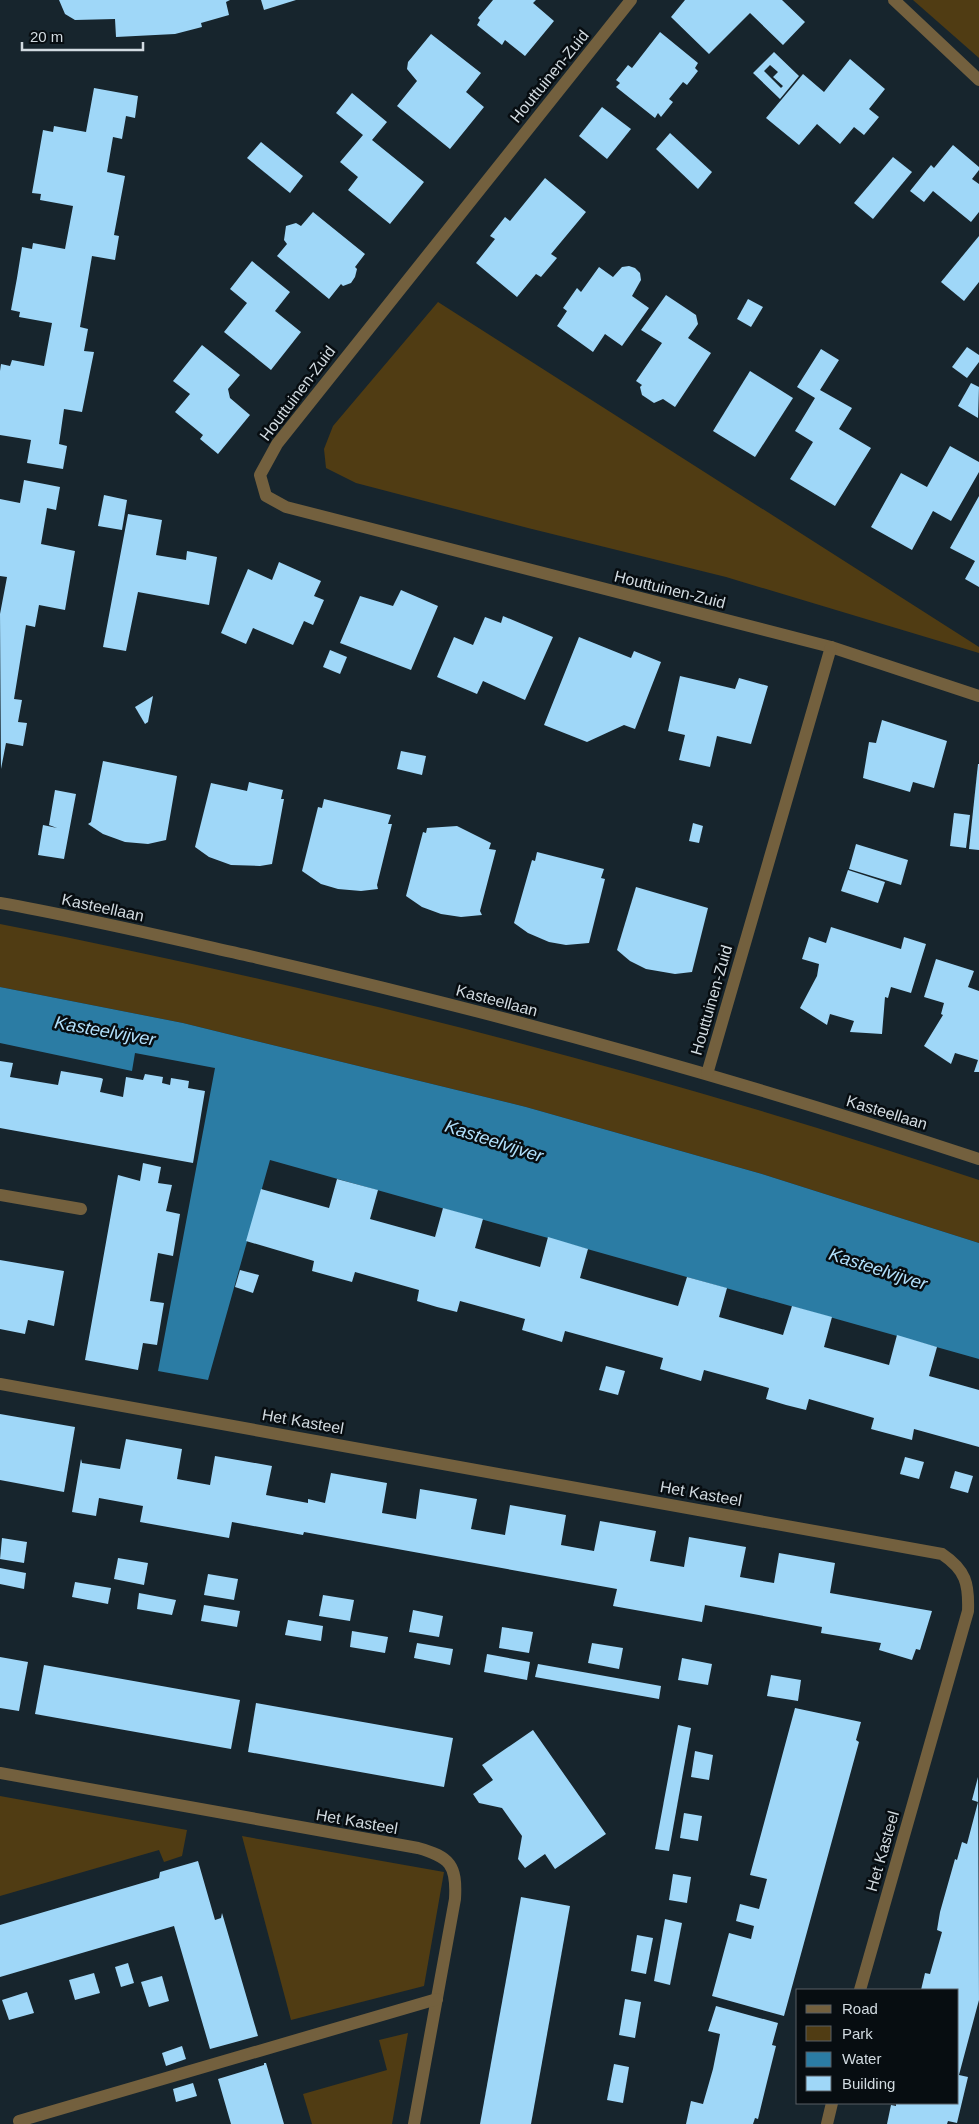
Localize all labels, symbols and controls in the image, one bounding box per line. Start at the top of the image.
scale bar [22,20,144,52]
street label: Houttuinen-Zuid [507,27,592,126]
text: 20 m [30,28,63,45]
street label: Houttuinen-Zuid [256,343,338,444]
street label: Houttuinen-Zuid [613,567,727,612]
street label: Kasteellaan [60,890,146,924]
street label: Houttuinen-Zuid [688,943,735,1057]
street label: Kasteellaan [454,981,539,1020]
water label: Kasteelvijver [53,1012,158,1050]
street label: Kasteellaan [844,1092,929,1133]
water label: Kasteelvijver [442,1116,547,1167]
water label: Kasteelvijver [826,1244,931,1295]
street label: Het Kasteel [261,1406,345,1437]
street label: Het Kasteel [659,1478,743,1509]
street label: Het Kasteel [315,1806,399,1837]
street label: Het Kasteel [863,1809,902,1893]
legend [796,1989,959,2104]
text: Road [842,2000,878,2017]
text: Park [842,2025,873,2042]
text: Water [842,2050,881,2067]
text: Building [842,2075,895,2092]

